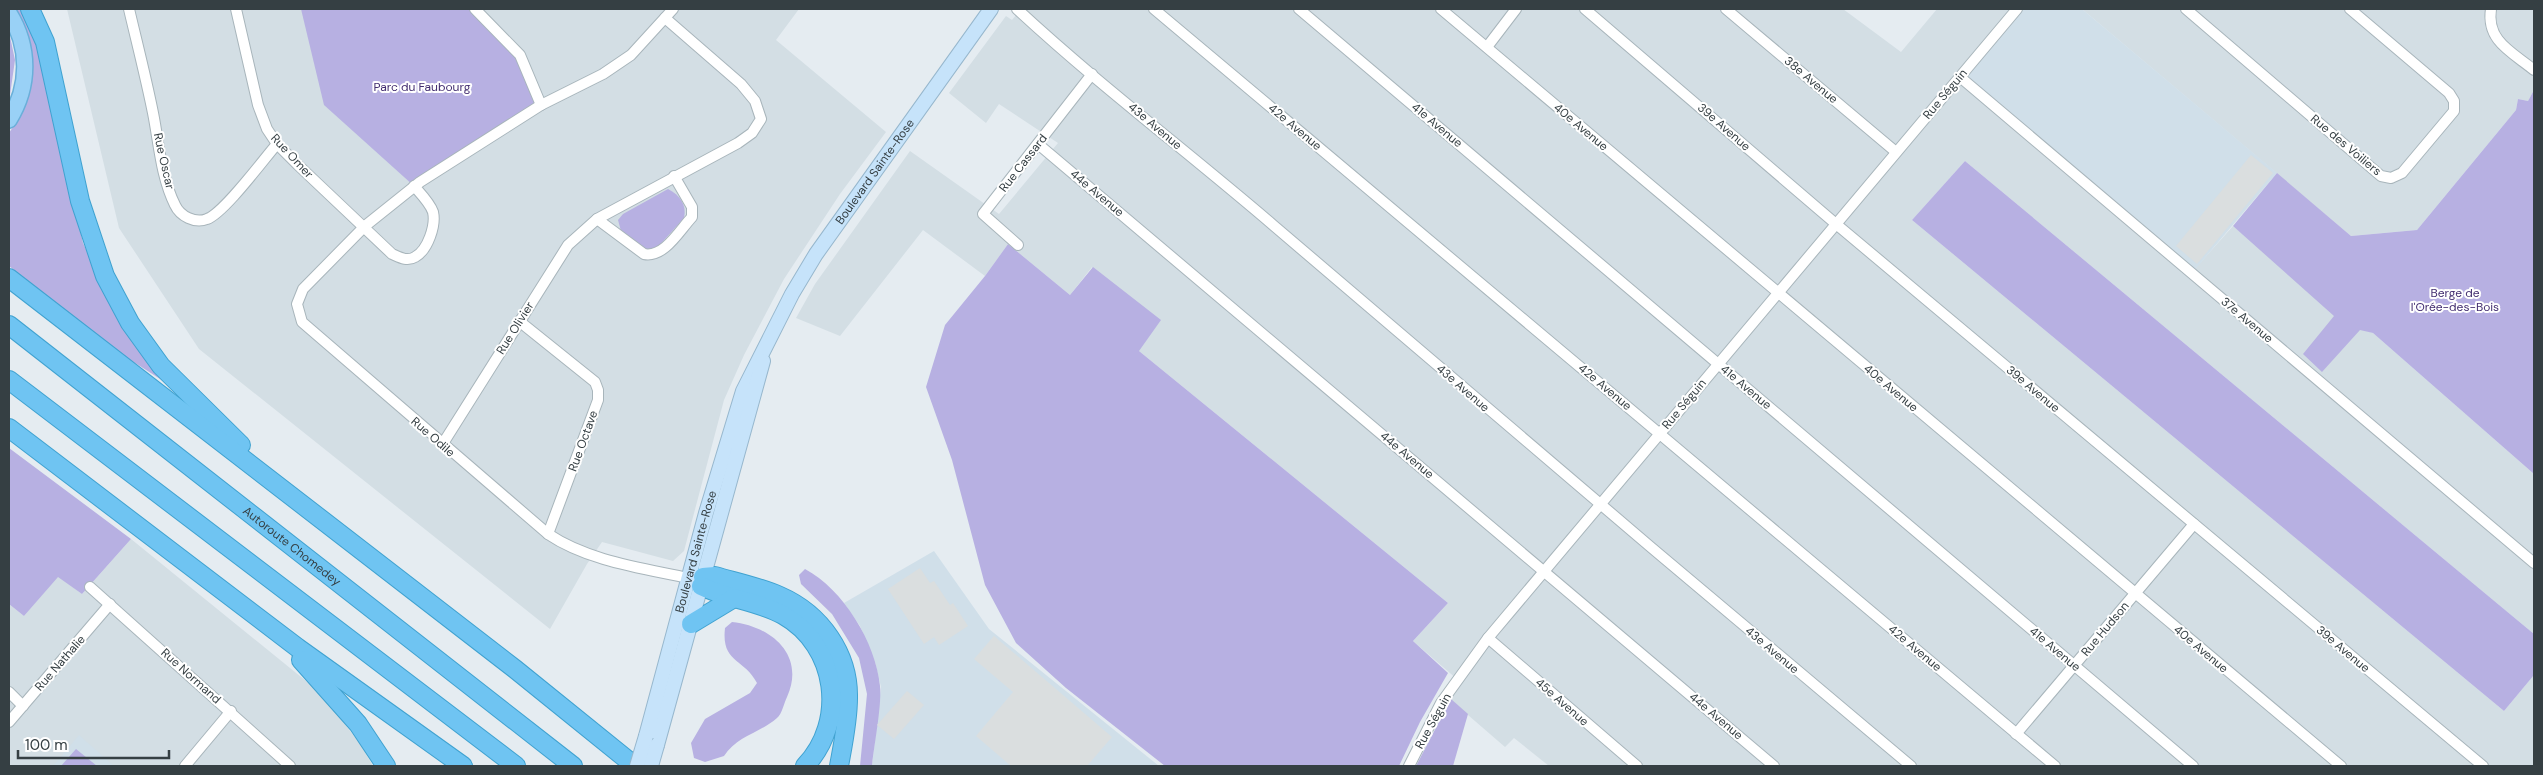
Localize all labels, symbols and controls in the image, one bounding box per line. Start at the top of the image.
street label: 38e Avenue [1781,53,1841,107]
street label: Rue Séguin [1919,65,1971,123]
park label: Parc du Faubourg [374,79,471,95]
street label: 43e Avenue [1125,99,1185,153]
street label: 41e Avenue [1408,99,1466,151]
street label: 42e Avenue [1265,100,1325,154]
street label: 40e Avenue [1550,100,1612,155]
street label: 39e Avenue [1694,100,1754,154]
street label: Rue des Voiliers [2307,111,2385,179]
street label: Boulevard Sainte-Rose [832,116,918,228]
street label: Rue Omer [267,130,317,182]
street label: Rue Oscar [150,131,178,191]
street label: Rue Cassard [995,131,1051,195]
street label: 44e Avenue [1067,166,1127,220]
park label: Berge de l'Orée-des-Bois [2411,285,2499,315]
street label: 37e Avenue [2218,294,2277,347]
street label: Rue Olivier [492,298,538,357]
street label: 42e Avenue [1575,360,1635,414]
street label: 43e Avenue [1433,361,1493,416]
street label: 41e Avenue [1717,361,1775,413]
street label: 40e Avenue [1860,361,1922,416]
street label: 39e Avenue [2003,362,2063,416]
street label: Rue Séguin [1658,375,1710,433]
street label: Rue Octave [565,408,601,474]
street label: Rue Odile [408,414,458,461]
street label: 44e Avenue [1377,428,1437,482]
street label: Boulevard Sainte-Rose [672,488,720,614]
street label: Autoroute Chomedey [240,503,344,590]
street label: Rue Hudson [2077,598,2133,660]
street label: 42e Avenue [1885,621,1945,675]
street label: 40e Avenue [2170,622,2232,677]
street label: 39e Avenue [2313,622,2373,676]
street label: 43e Avenue [1742,623,1802,677]
street label: 41e Avenue [2026,623,2084,675]
street label: Rue Nathalie [31,632,89,694]
street label: Rue Normand [158,645,224,707]
street label: 45e Avenue [1532,675,1592,730]
street label: 44e Avenue [1686,689,1746,743]
street label: Rue Séguin [1411,690,1455,752]
scale bar [18,728,169,760]
text: 100 m [25,735,68,755]

